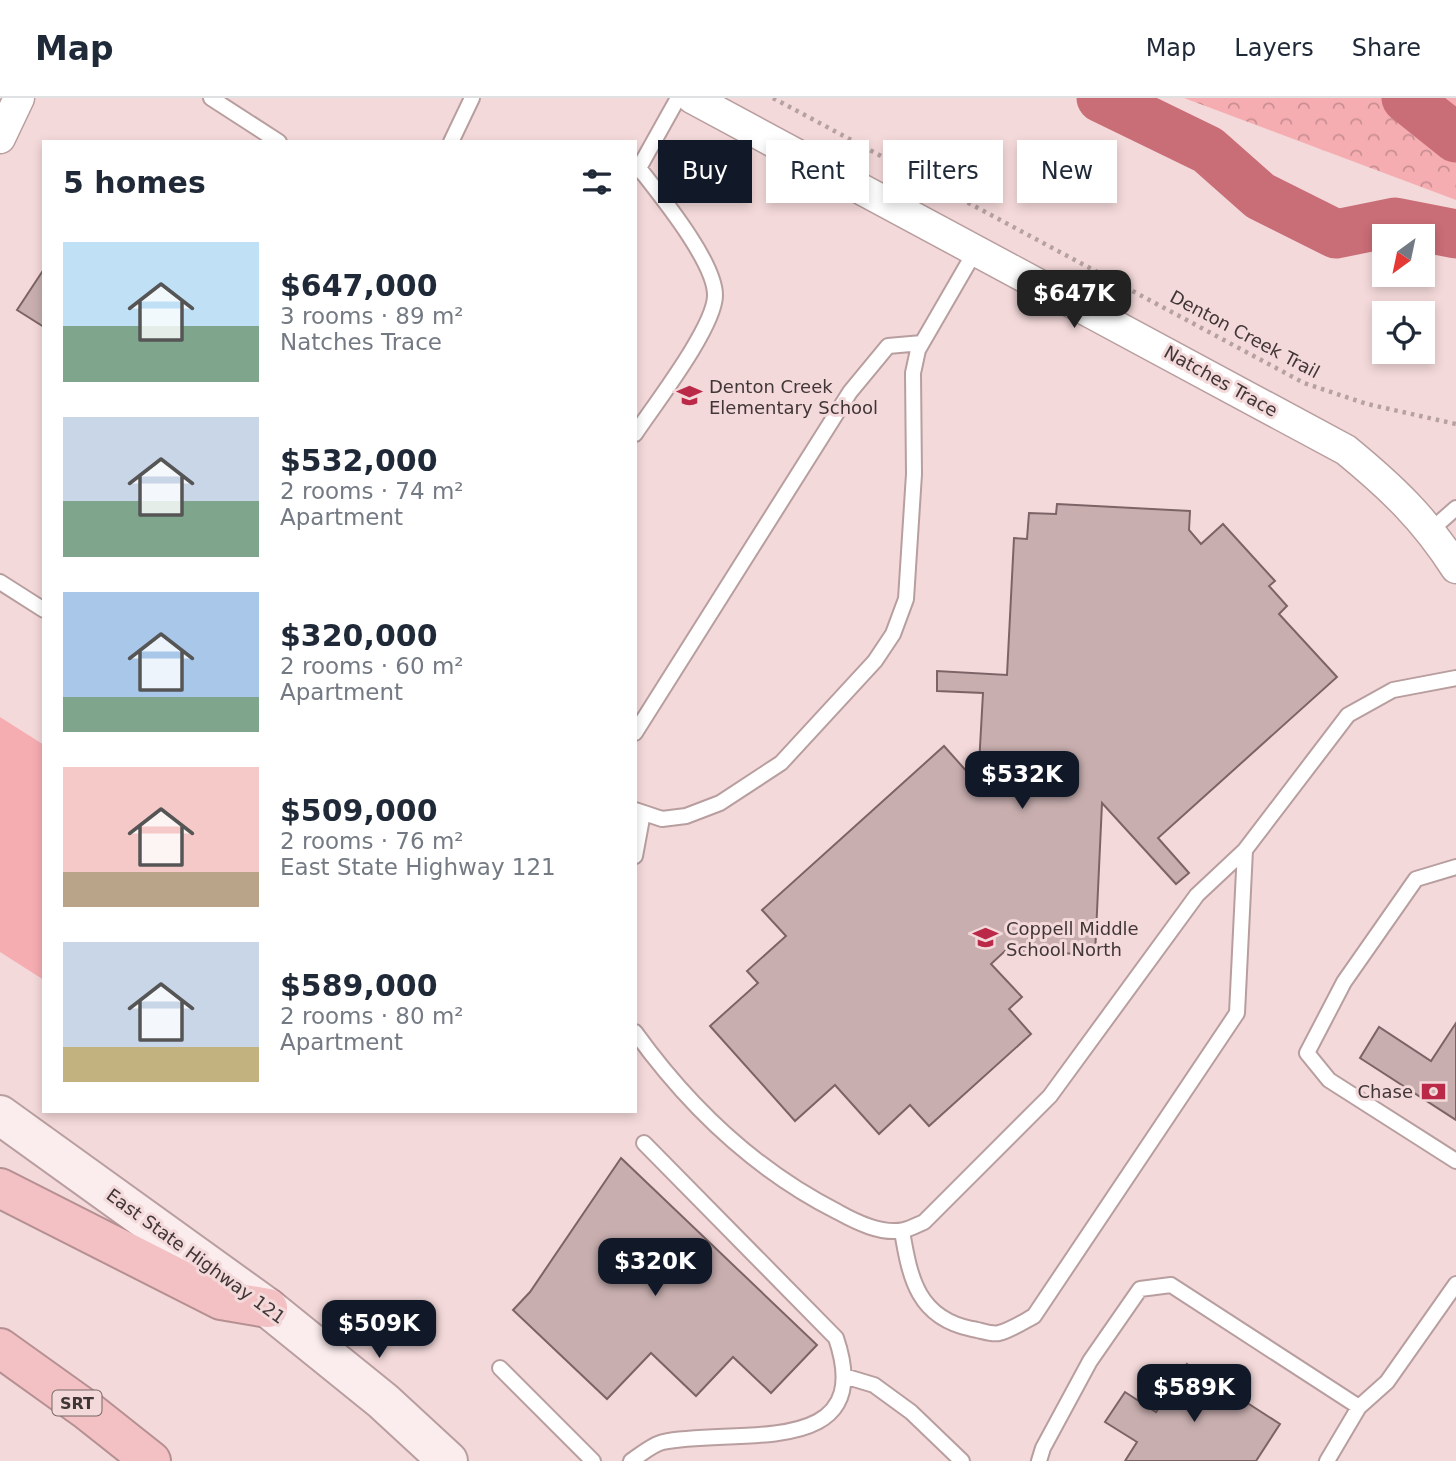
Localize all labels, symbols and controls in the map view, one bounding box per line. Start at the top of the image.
text: Map [35,29,114,68]
text: Map [1146,34,1196,62]
text: Layers [1234,34,1314,62]
text: Share [1352,34,1421,62]
chip: Buy [658,140,752,203]
chip: Rent [766,140,869,203]
chip: Filters [883,140,1003,203]
chip: New [1017,140,1117,203]
icon: filters [578,163,616,201]
text: 5 homes [63,165,206,200]
north arrow [1372,224,1435,287]
map controls [1372,224,1435,364]
text: $647,000 [280,268,438,303]
icon: home [119,270,203,354]
pin: $647K [1025,271,1123,330]
text: $647K [1033,280,1115,306]
street label: Denton Creek Trail [1167,286,1323,382]
button: locate [1372,301,1435,364]
text: 3 rooms · 89 m² [280,303,464,329]
text: Natches Trace [280,329,442,355]
street label: Natches Trace [1160,341,1282,421]
place label: Denton Creek Elementary School [709,376,878,418]
school or university icon: Denton Creek Elementary School [675,382,703,410]
text: $532,000 [280,443,438,478]
icon: home [119,445,203,529]
text: 2 rooms · 74 m² [280,478,464,504]
text: Apartment [280,504,403,530]
text: $320,000 [280,618,438,653]
icon: home [119,620,203,704]
text: 2 rooms · 60 m² [280,653,464,679]
text: Apartment [280,679,403,705]
pin: $532K [973,752,1071,811]
text: $532K [981,761,1063,787]
text: $509,000 [280,793,438,828]
icon: home [119,795,203,879]
text: 2 rooms · 76 m² [280,828,464,854]
text: East State Highway 121 [280,854,556,880]
place label: Coppell Middle School North [1006,918,1139,960]
school or university icon: Coppell Middle School North [972,924,1000,952]
text: $589,000 [280,968,438,1003]
icon: home [119,970,203,1054]
text: 2 rooms · 80 m² [280,1003,464,1029]
text: Apartment [280,1029,403,1055]
bank icon: Chase [1419,1077,1447,1105]
place label: Chase [1358,1081,1413,1102]
street label: East State Highway 121 [103,1184,289,1328]
pin: $320K [606,1238,704,1298]
text: $320K [614,1248,696,1274]
pin: $509K [330,1300,428,1360]
text: $509K [338,1310,420,1336]
pin: $589K [1145,1364,1243,1424]
text: $589K [1153,1374,1235,1400]
road number: SRT [52,1390,102,1415]

